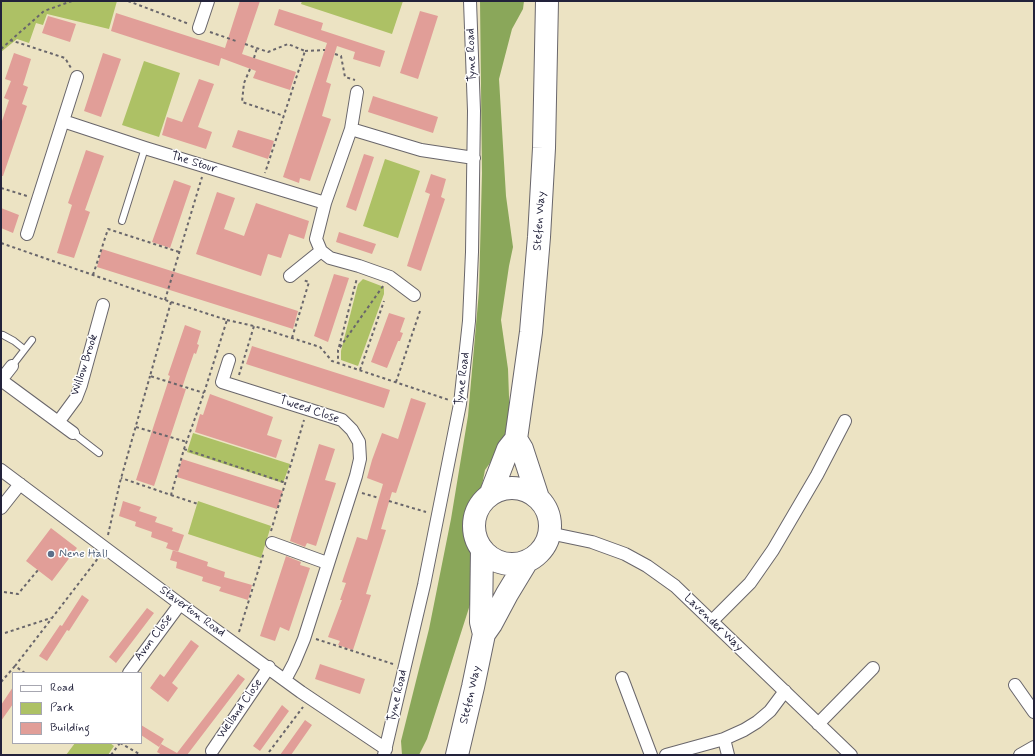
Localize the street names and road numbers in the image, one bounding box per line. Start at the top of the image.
street label: Tyne Road [464,28,480,82]
street label: The Stour [169,149,219,177]
street label: Stefen Way [531,191,549,251]
street label: Willow Brook [68,332,102,398]
street label: Tyne Road [453,352,473,406]
street label: Tweed Close [277,393,341,427]
street label: Staverton Road [156,583,228,641]
street label: Lavender Way [680,591,746,655]
street label: Avon Close [132,612,176,664]
street label: Stefen Way [457,664,485,726]
street label: Tyne Road [385,668,411,724]
street label: Welland Close [214,676,266,742]

